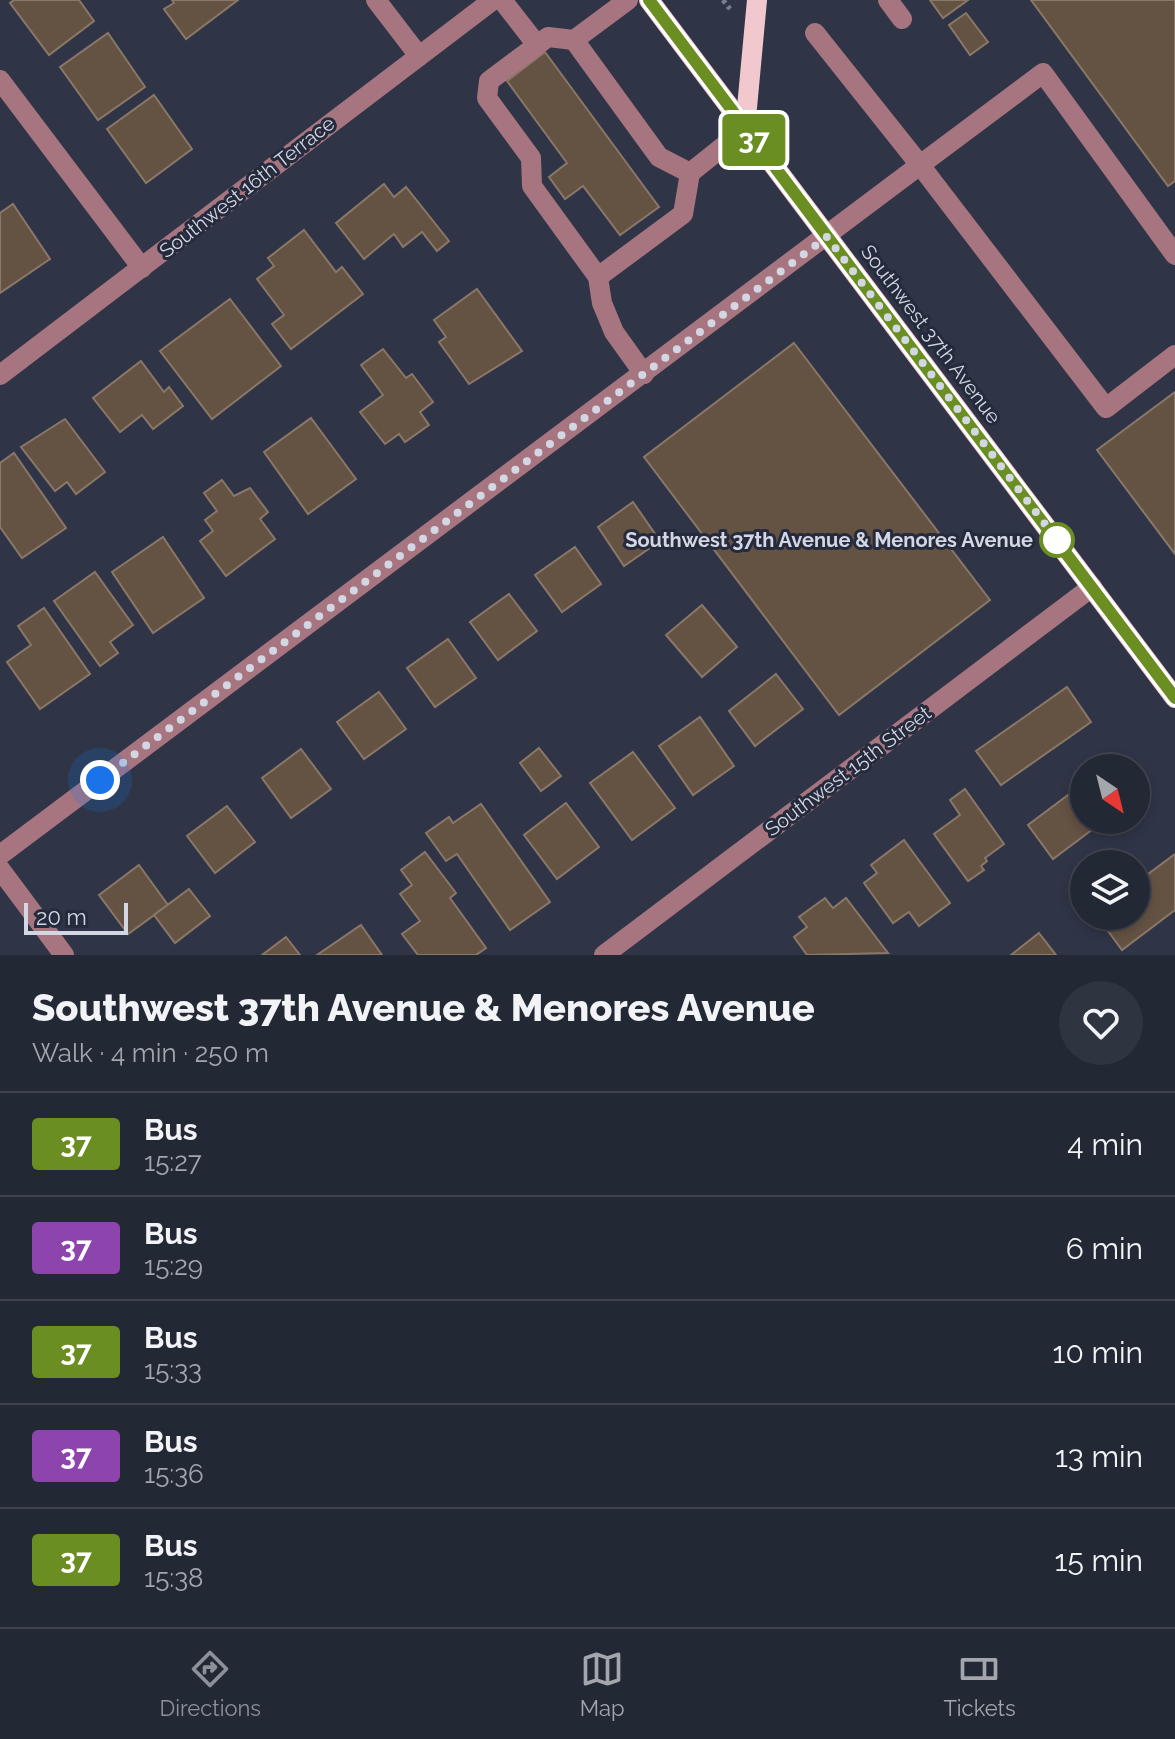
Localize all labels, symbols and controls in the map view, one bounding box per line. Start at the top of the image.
street label: Southwest 16th Terrace [155,111,340,263]
line badge: 37 [718,114,790,166]
text: 37 [738,123,770,156]
street label: Southwest 37th Avenue [856,240,1006,428]
marker: Southwest 37th Avenue & Menores Avenue [1040,523,1074,557]
place label: Southwest 37th Avenue & Menores Avenue [625,528,1033,552]
street label: Southwest 15th Street [760,701,936,841]
north arrow [1070,754,1150,834]
map controls [1070,754,1150,930]
your location [80,760,120,800]
button: layers [1070,850,1150,930]
scale bar [24,899,128,935]
text: 20 m [36,904,87,930]
button: heart [1059,981,1143,1065]
text: Southwest 37th Avenue & Menores Avenue [32,985,815,1030]
text: Walk · 4 min · 250 m [32,1038,269,1068]
text: Bus [144,1112,198,1147]
text: 37 [60,1127,92,1160]
text: 4 min [1067,1127,1143,1162]
text: 15:27 [144,1147,202,1177]
text: Bus [144,1216,198,1251]
text: 37 [60,1231,92,1264]
text: 6 min [1066,1231,1143,1266]
text: 15:29 [144,1251,203,1281]
text: Bus [144,1320,198,1355]
text: 37 [60,1335,92,1368]
text: 10 min [1053,1335,1143,1370]
text: 15:33 [144,1355,202,1385]
text: Bus [144,1424,198,1459]
text: 37 [60,1439,92,1472]
text: 13 min [1055,1439,1143,1474]
text: 15:36 [144,1459,204,1489]
text: Bus [144,1528,198,1563]
text: 37 [60,1543,92,1576]
text: 15 min [1055,1543,1143,1578]
text: 15:38 [144,1563,204,1593]
tab: Directions [159,1647,261,1721]
tab: Map [580,1647,625,1721]
tab: Tickets [943,1647,1016,1721]

